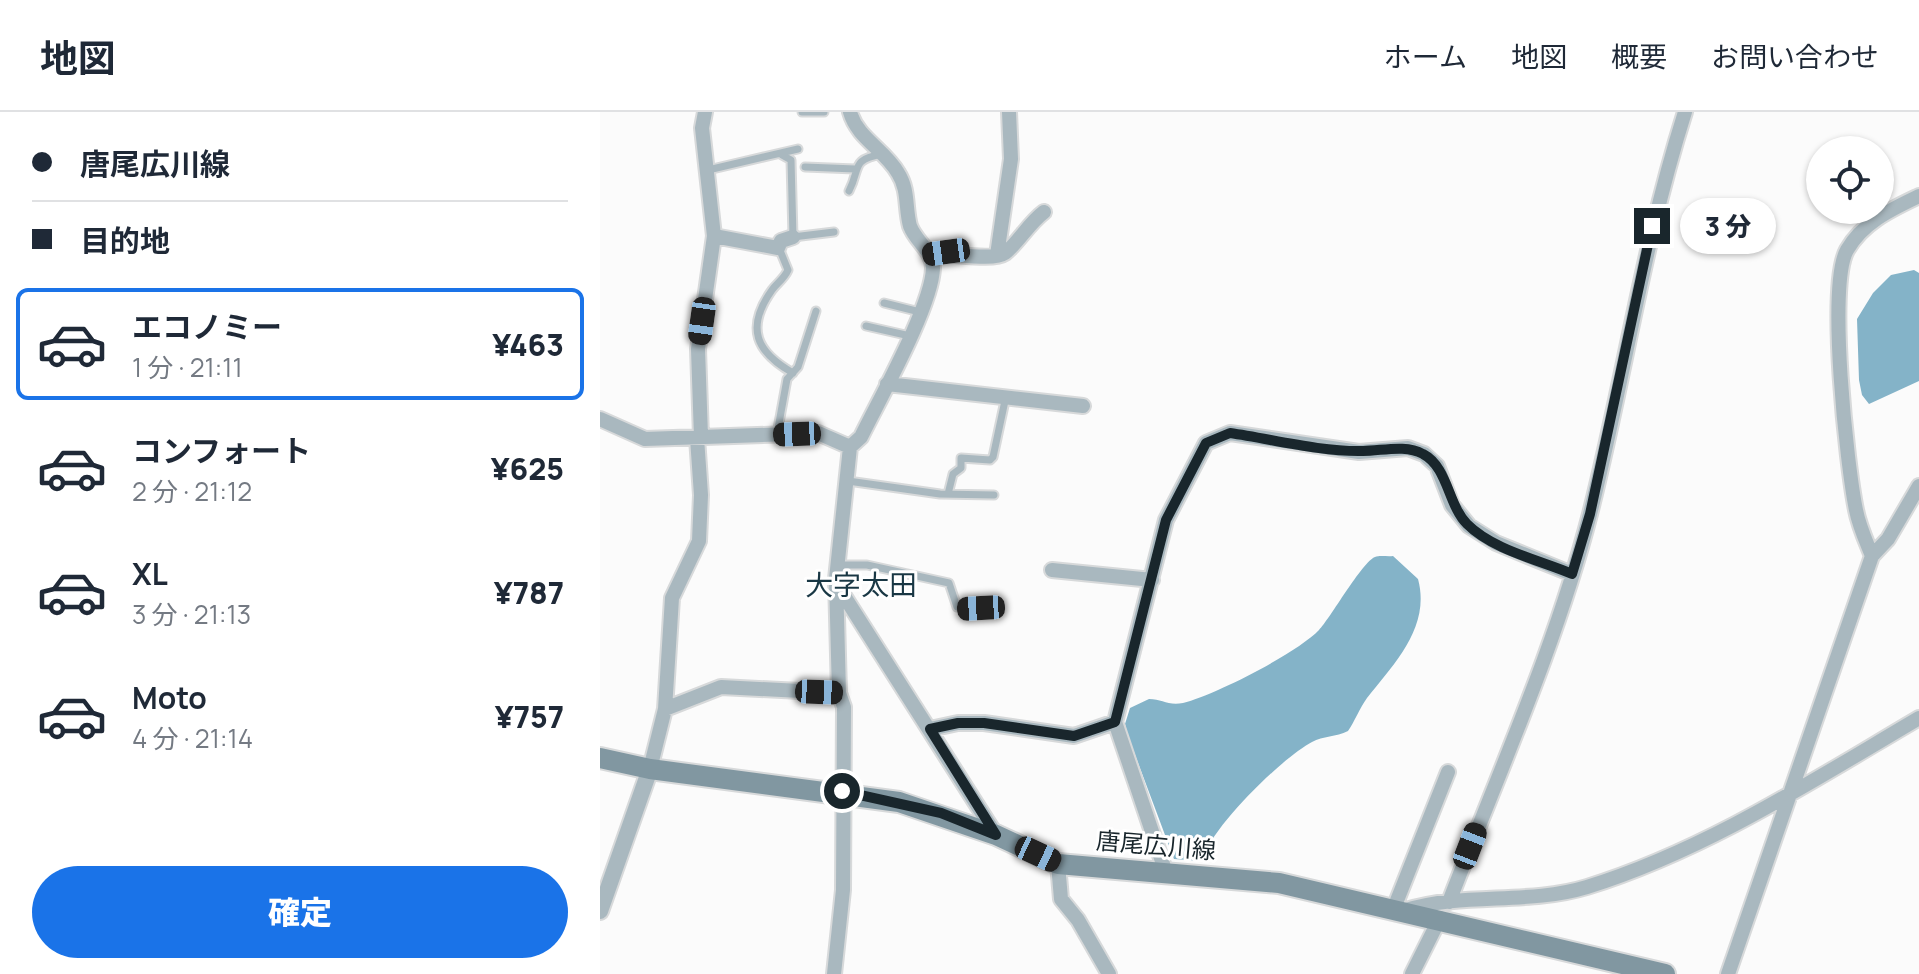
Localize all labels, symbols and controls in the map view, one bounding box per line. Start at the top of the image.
text: 地図 [40,31,116,83]
text: ホーム [1384,37,1467,75]
text: 地図 [1511,37,1567,75]
text: 概要 [1611,37,1667,75]
text: お問い合わせ [1711,37,1879,75]
map controls [1806,136,1894,224]
button: locate [1806,136,1894,224]
text: 唐尾広川線 [80,143,230,184]
callout: 3 分 [1680,198,1776,254]
route end [1634,208,1670,244]
text: 3 分 [1705,208,1751,244]
text: 目的地 [80,220,170,261]
car [921,237,971,267]
car [687,296,717,346]
text: エコノミー [132,306,282,347]
icon: car [36,308,108,380]
text: ¥463 [492,324,564,365]
text: 1 分 · 21:11 [132,349,243,385]
car [773,421,821,447]
text: コンフォート [132,430,311,471]
icon: car [36,432,108,504]
text: ¥625 [491,448,564,489]
text: 2 分 · 21:12 [132,473,252,509]
text: XL [132,553,168,594]
icon: car [36,556,108,628]
district label: 大字太田 [805,565,917,603]
text: ¥787 [494,572,564,613]
car [956,595,1006,621]
text: 3 分 · 21:13 [132,596,251,632]
text: Moto [132,677,207,718]
car [795,679,843,705]
icon: car [36,680,108,752]
text: ¥757 [495,696,564,737]
text: 4 分 · 21:14 [132,720,253,756]
route start [824,773,860,809]
car [1450,819,1490,873]
street label: 唐尾広川線 [1095,823,1217,866]
car [1011,833,1065,875]
button: 確定 [32,866,568,958]

